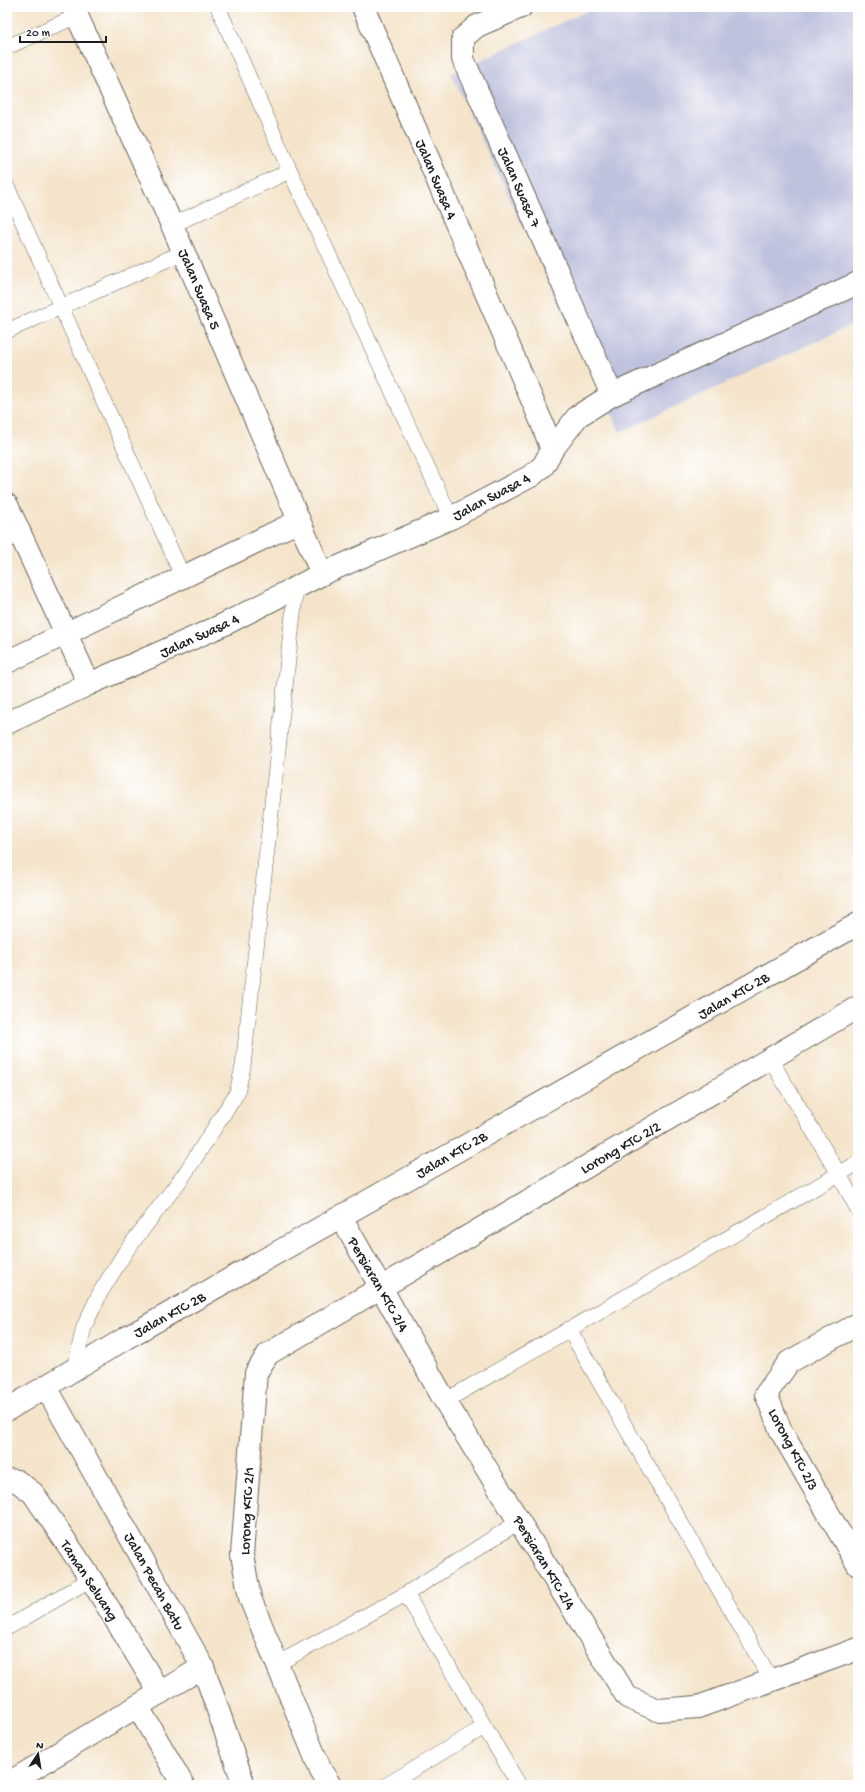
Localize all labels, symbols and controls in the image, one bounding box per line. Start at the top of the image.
scale bar [20,18,106,44]
text: 20 m [26,27,51,41]
street label: Jalan Suasa 4 [410,137,460,223]
street label: Jalan Suasa 7 [492,145,544,232]
street label: Jalan Suasa 5 [173,247,223,333]
street label: Jalan Suasa 4 [450,470,534,526]
street label: Jalan Suasa 4 [157,611,242,663]
street label: Jalan KTC 2B [695,969,773,1024]
street label: Lorong KTC 2/2 [578,1119,664,1179]
street label: Jalan KTC 2B [413,1128,491,1183]
street label: Persiaran KTC 2/4 [342,1234,412,1336]
street label: Jalan KTC 2B [131,1288,209,1343]
street label: Lorong KTC 2/3 [763,1406,821,1494]
street label: Lorong KTC 2/1 [237,1467,259,1556]
street label: Persiaran KTC 2/4 [508,1512,578,1613]
street label: Jalan Pecah Batu [119,1530,187,1634]
street label: Taman Seluang [55,1536,121,1625]
north arrow [18,1734,58,1774]
text: N [35,1740,44,1753]

